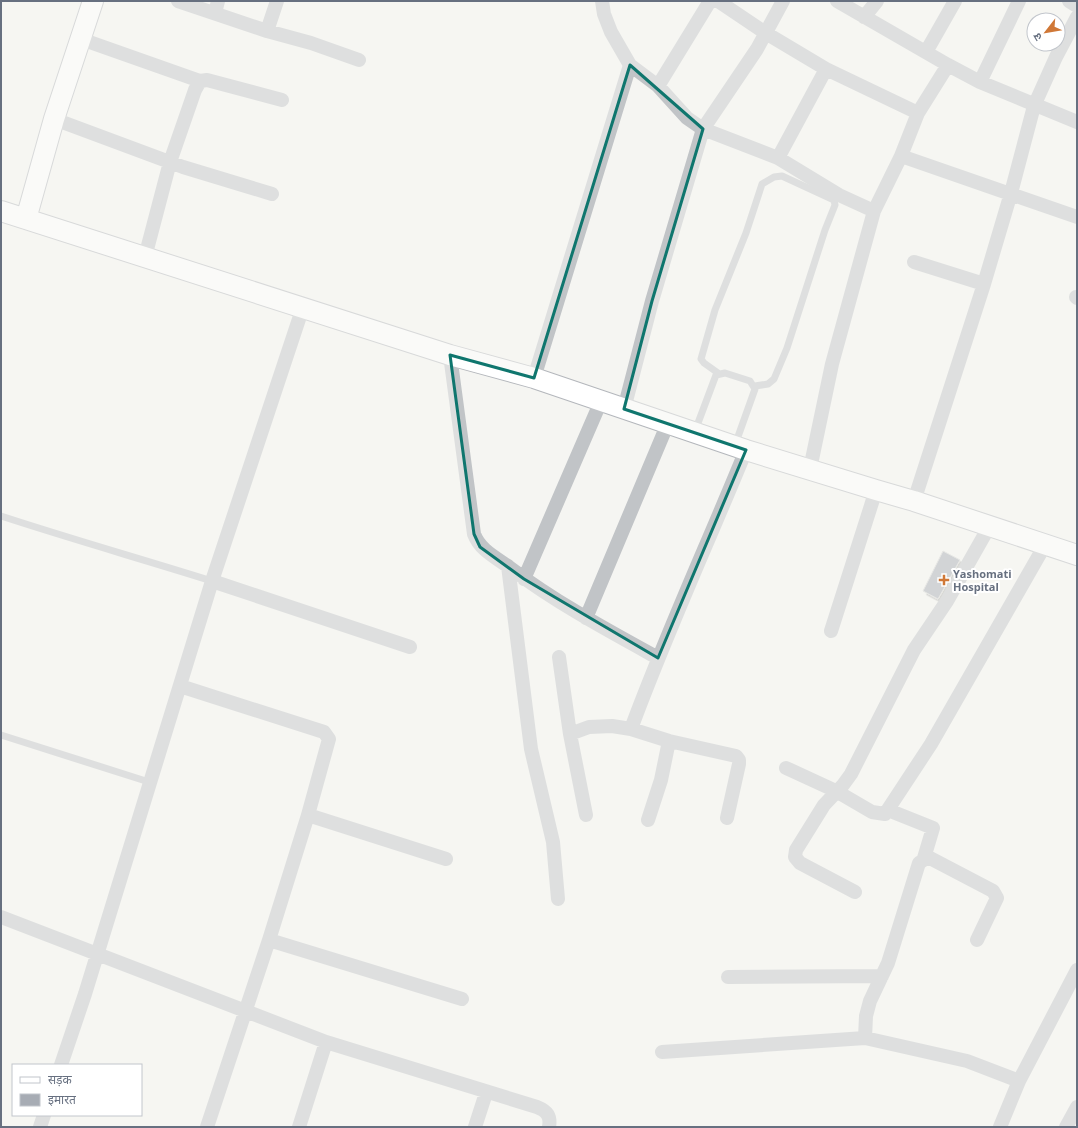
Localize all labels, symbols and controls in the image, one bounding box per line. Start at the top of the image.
north arrow [1026,12,1066,52]
text: उ [1029,30,1045,44]
place label: Yashomati Hospital [953,566,1012,594]
marker: Yashomati Hospital [938,574,950,586]
legend [12,1064,142,1116]
text: सड़क [48,1071,73,1088]
text: इमारत [48,1091,77,1108]

